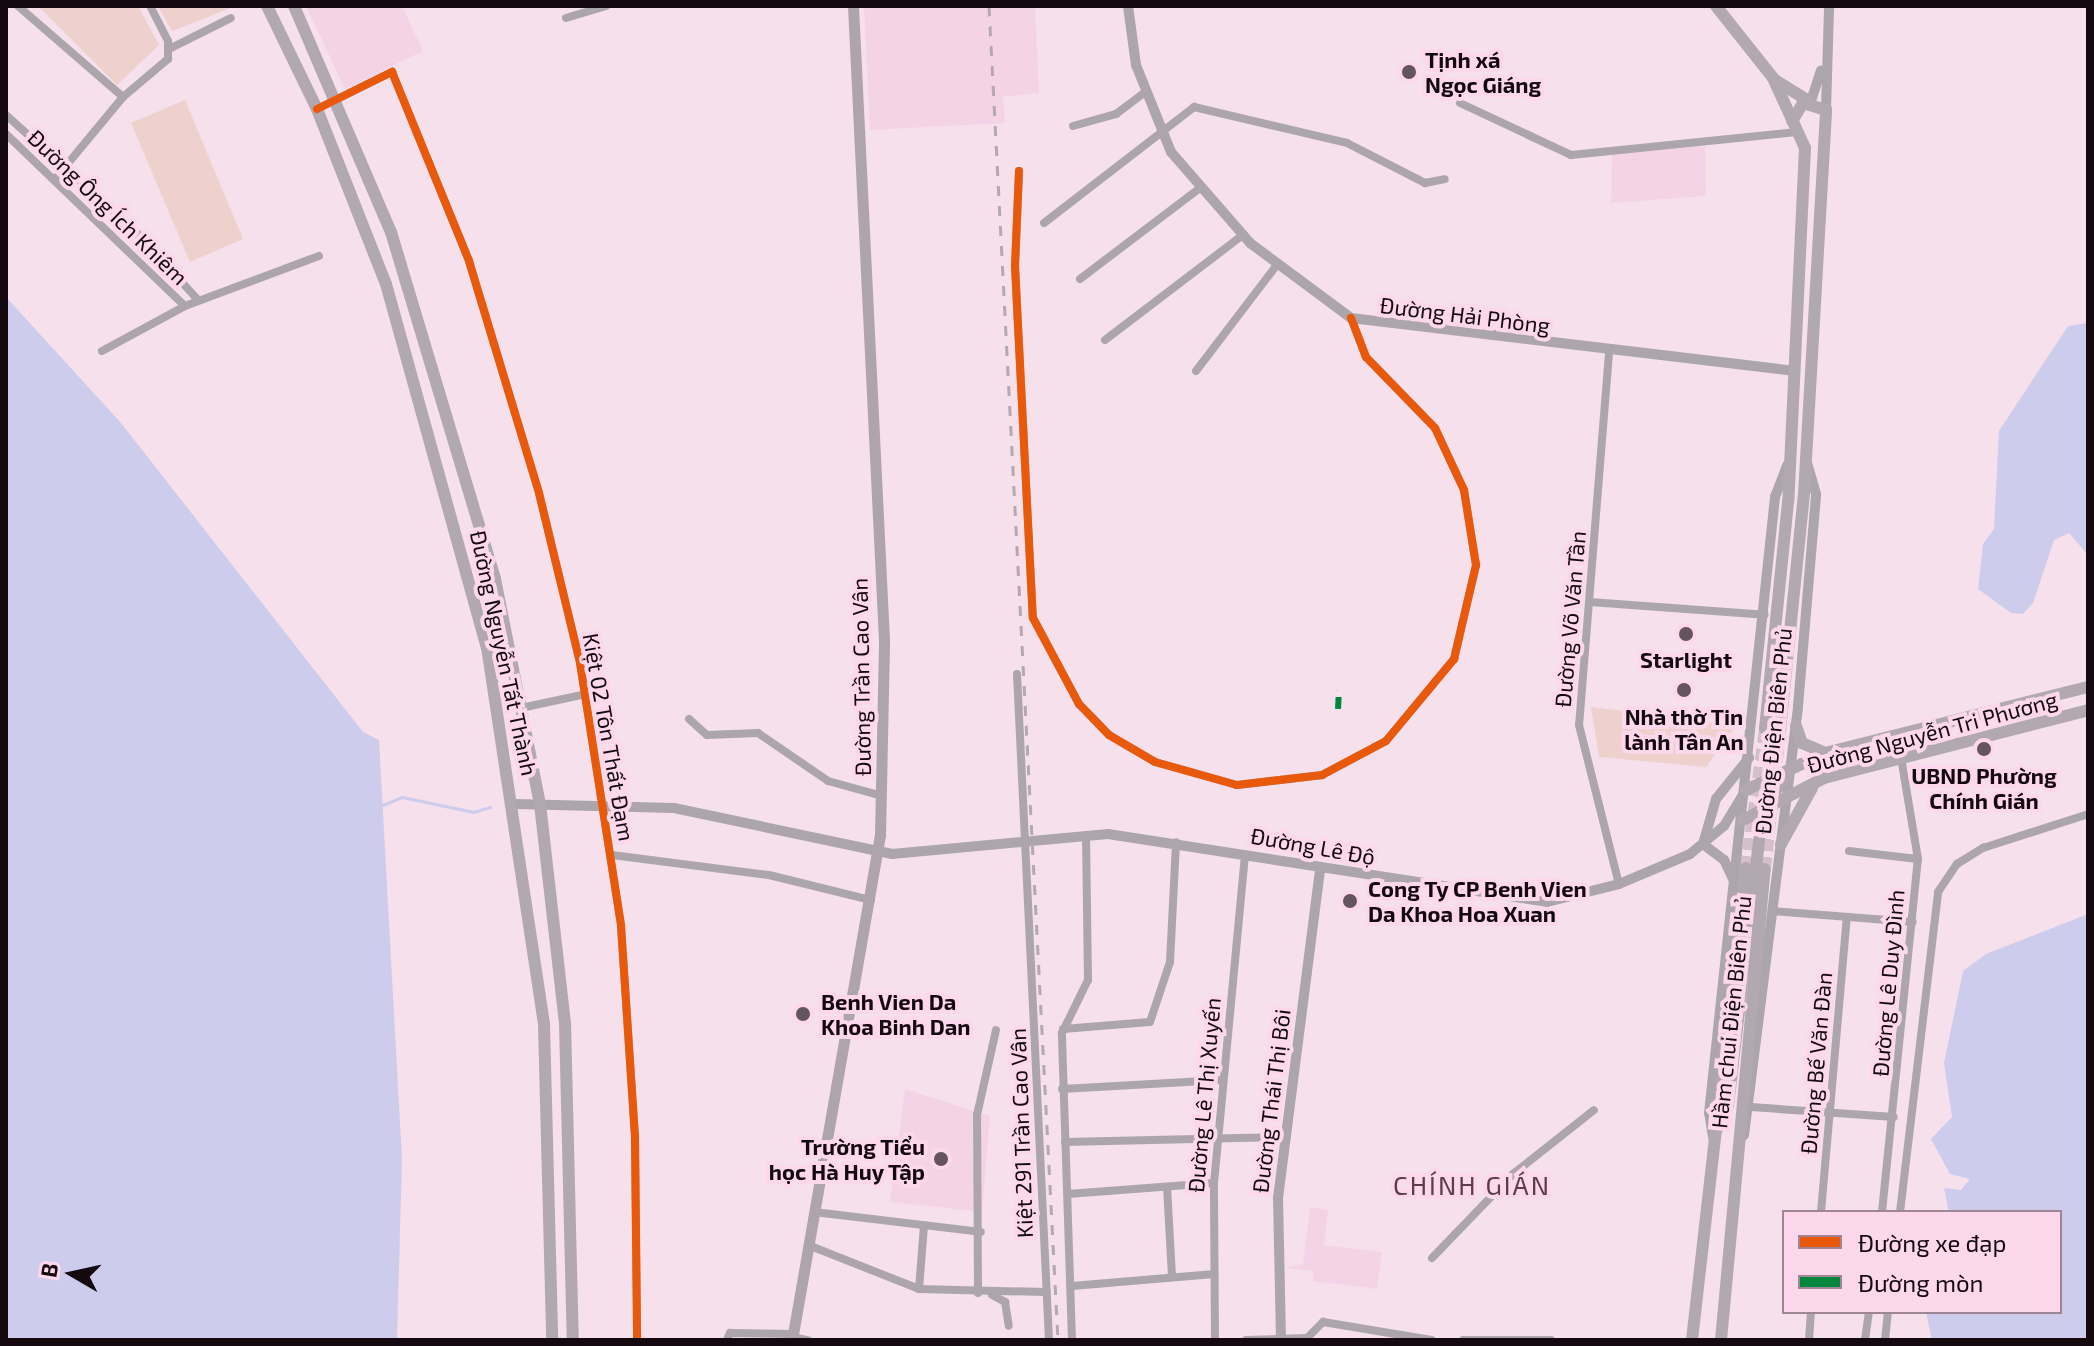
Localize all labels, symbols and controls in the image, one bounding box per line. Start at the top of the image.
place label: Tịnh xá Ngọc Giáng [1425,46,1541,98]
marker: Tịnh xá Ngọc Giáng [1400,63,1418,81]
street label: Đường Ông Ích Khiêm [23,124,193,290]
street label: Đường Hải Phòng [1379,291,1551,339]
street label: Đường Nguyễn Tất Thành [465,527,543,779]
street label: Đường Võ Văn Tần [1549,529,1591,709]
street label: Đường Trần Cao Vân [846,577,876,777]
marker: Starlight [1677,625,1695,643]
street label: Đường Điện Biên Phủ [1749,627,1797,835]
street label: Kiệt 02 Tôn Thất Đạm [578,631,640,843]
place label: Starlight [1640,647,1732,673]
marker: Nhà thờ Tin lành Tân An [1675,681,1693,699]
street label: Đường Nguyễn Tri Phương [1804,686,2060,778]
place label: Nhà thờ Tin lành Tân An [1624,703,1744,754]
marker: UBND Phường Chính Gián [1975,740,1993,758]
place label: UBND Phường Chính Gián [1911,762,2057,814]
street label: Đường Lê Độ [1249,822,1377,870]
place label: Cong Ty CP Benh Vien Da Khoa Hoa Xuan [1368,875,1589,926]
street label: Đường Lê Duy Đình [1867,888,1909,1078]
marker: Cong Ty CP Benh Vien Da Khoa Hoa Xuan [1339,890,1361,912]
street label: Hầm chui Điện Biên Phủ [1706,894,1756,1130]
street label: Đường Bế Văn Đàn [1795,971,1837,1155]
place label: Benh Vien Da Khoa Binh Dan [821,988,971,1040]
street label: Đường Lê Thị Xuyến [1182,996,1226,1194]
marker: Benh Vien Da Khoa Binh Dan [792,1003,814,1025]
street label: Đường Thái Thị Bôi [1247,1007,1295,1195]
street label: Kiệt 291 Trần Cao Vân [1004,1027,1038,1239]
place label: Trường Tiểu học Hà Huy Tập [768,1133,925,1184]
marker: Trường Tiểu học Hà Huy Tập [932,1150,950,1168]
district label: CHÍNH GIÁN [1393,1169,1551,1201]
legend [1782,1210,2062,1314]
text: Đường xe đạp [1858,1228,2006,1257]
north arrow [32,1234,112,1314]
text: B [34,1261,62,1279]
text: Đường mòn [1858,1268,1984,1297]

